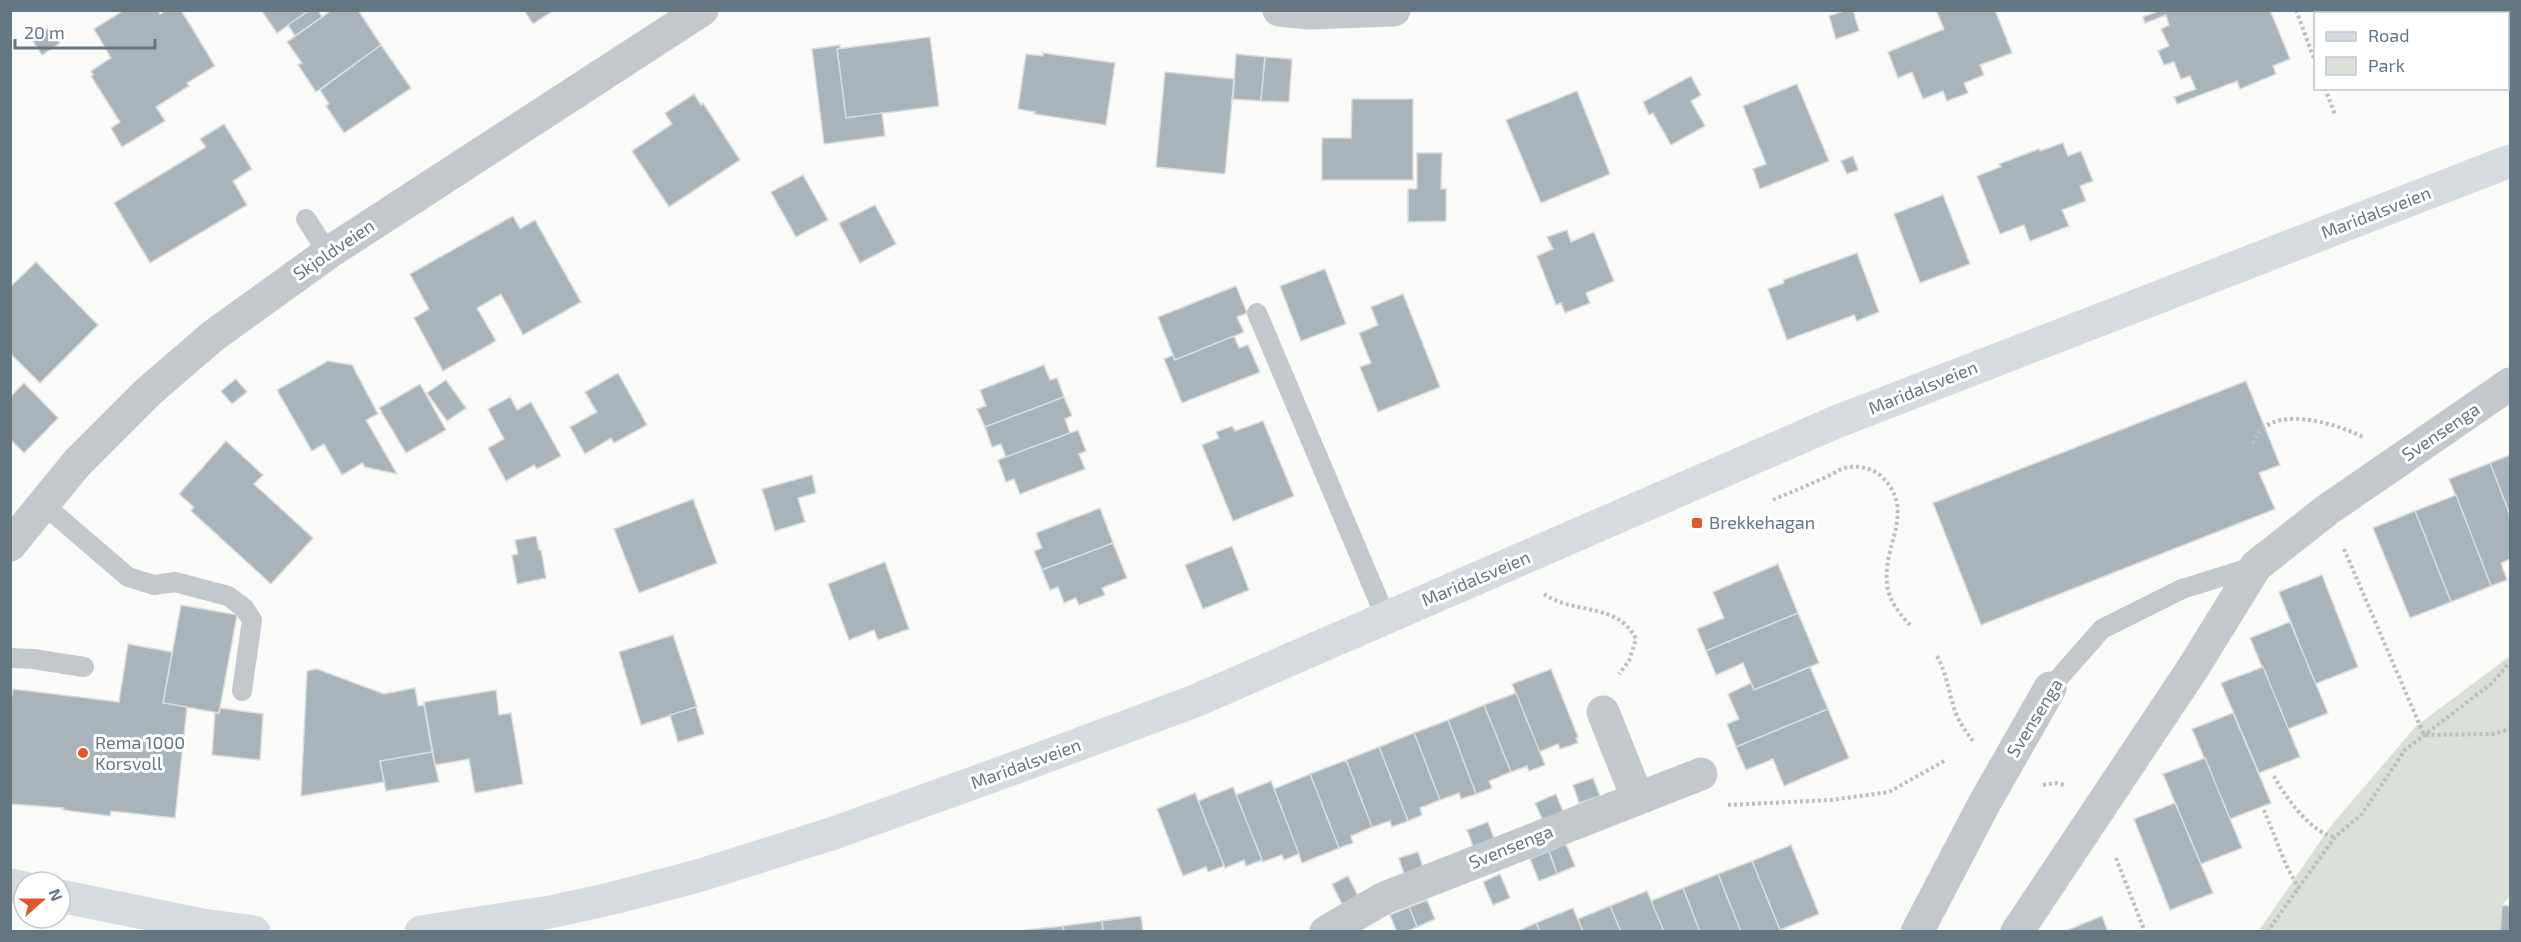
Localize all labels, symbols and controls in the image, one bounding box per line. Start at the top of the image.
scale bar [15,12,154,50]
legend [2314,12,2509,90]
text: 20 m [24,21,65,43]
text: Road [2368,24,2409,46]
text: Park [2368,54,2405,76]
street label: Maridalsveien [2318,181,2434,243]
street label: Skjoldveien [289,214,378,284]
street label: Maridalsveien [1865,355,1980,419]
street label: Svensenga [2398,397,2483,465]
place label: Brekkehagan [1709,511,1815,533]
marker: Brekkehagan [1690,516,1704,530]
street label: Maridalsveien [1418,545,1533,611]
street label: Svensenga [2001,674,2067,761]
place label: Rema 1000 Korsvoll [95,731,185,774]
street label: Maridalsveien [968,733,1084,793]
marker: Rema 1000 Korsvoll [76,746,90,760]
street label: Svensenga [1465,819,1556,873]
north arrow [12,870,72,930]
text: N [46,886,67,903]

